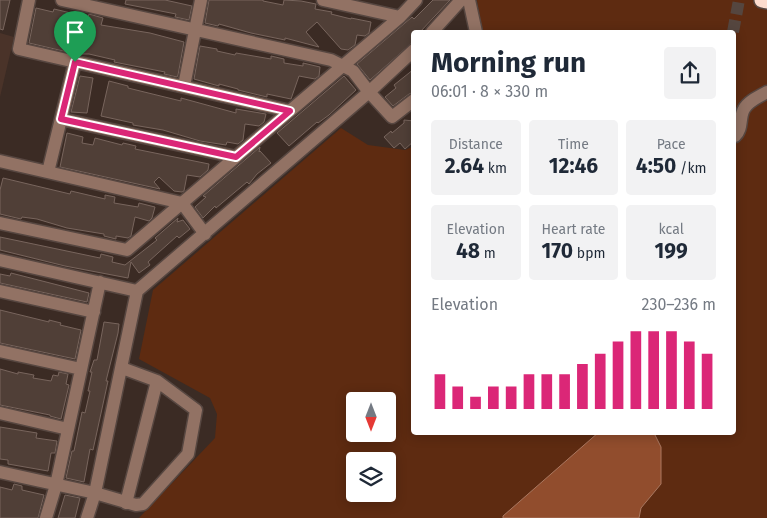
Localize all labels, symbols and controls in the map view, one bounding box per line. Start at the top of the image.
pin [54,11,96,62]
icon: arrive [61,18,89,46]
text: Morning run [431,46,586,79]
button: share [664,47,716,99]
text: 06:01 · 8 × 330 m [431,82,548,101]
text: Distance [449,136,503,153]
text: Time [558,136,589,153]
text: Pace [657,136,686,153]
text: 2.64 [445,153,484,179]
text: 12:46 [549,153,598,179]
text: 4:50 [636,153,676,179]
text: km [484,160,507,177]
text: /km [676,160,707,177]
text: Elevation [446,221,505,238]
text: Heart rate [542,221,605,238]
text: kcal [659,221,684,238]
text: 48 [456,238,480,264]
text: 170 [542,238,573,264]
text: 199 [655,238,688,264]
text: m [480,245,496,262]
text: bpm [573,245,605,262]
text: Elevation [431,295,498,314]
text: 230–236 m [642,295,716,314]
north arrow [346,392,396,442]
map controls [346,392,396,502]
button: layers [346,452,396,502]

